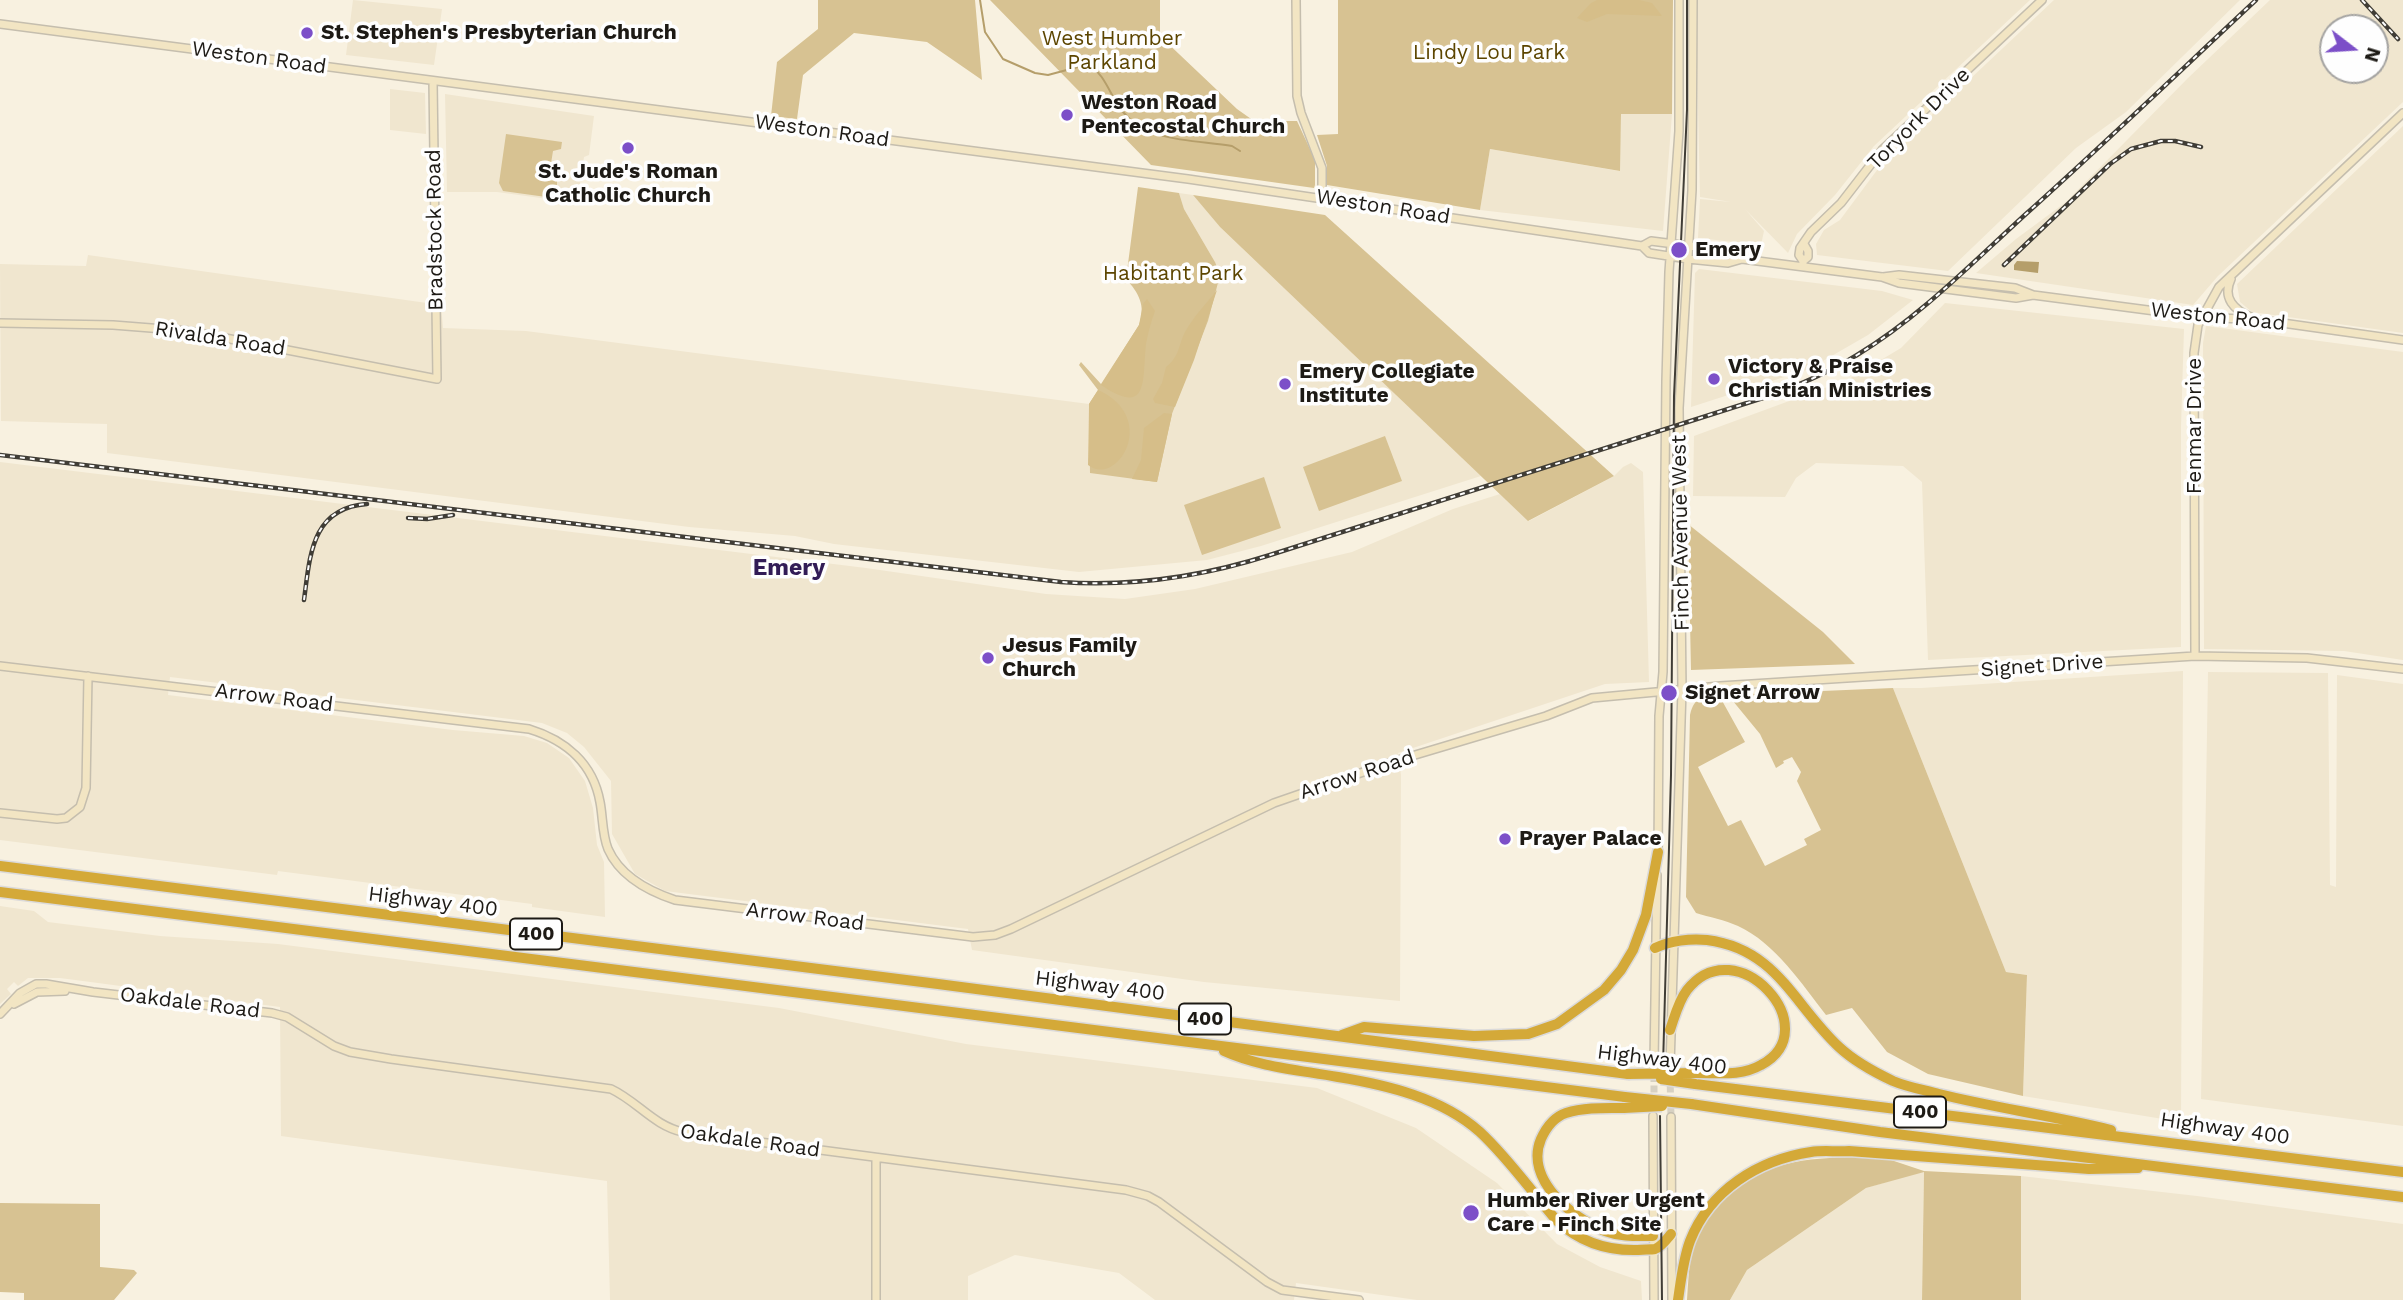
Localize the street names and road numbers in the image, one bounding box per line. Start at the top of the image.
street label: Weston Road [190,36,328,80]
street label: Toryork Drive [1862,62,1976,176]
street label: Weston Road [753,109,891,153]
street label: Bradstock Road [421,149,449,311]
street label: Weston Road [1314,184,1452,230]
street label: Weston Road [2149,297,2287,337]
street label: Rivalda Road [153,316,287,362]
street label: Fenmar Drive [2182,358,2208,494]
street label: Finch Avenue West [1667,435,1695,631]
street label: Signet Drive [1980,649,2104,683]
street label: Arrow Road [213,678,335,718]
street label: Arrow Road [1297,745,1417,805]
street label: Highway 400 [367,882,499,922]
street label: Arrow Road [744,897,866,937]
road number: 400 [510,918,562,950]
street label: Highway 400 [1034,966,1166,1006]
street label: Oakdale Road [118,982,262,1024]
road number: 400 [1179,1004,1231,1035]
street label: Highway 400 [1596,1040,1728,1080]
road number: 400 [1894,1096,1946,1128]
street label: Highway 400 [2159,1107,2291,1151]
street label: Oakdale Road [678,1119,822,1163]

